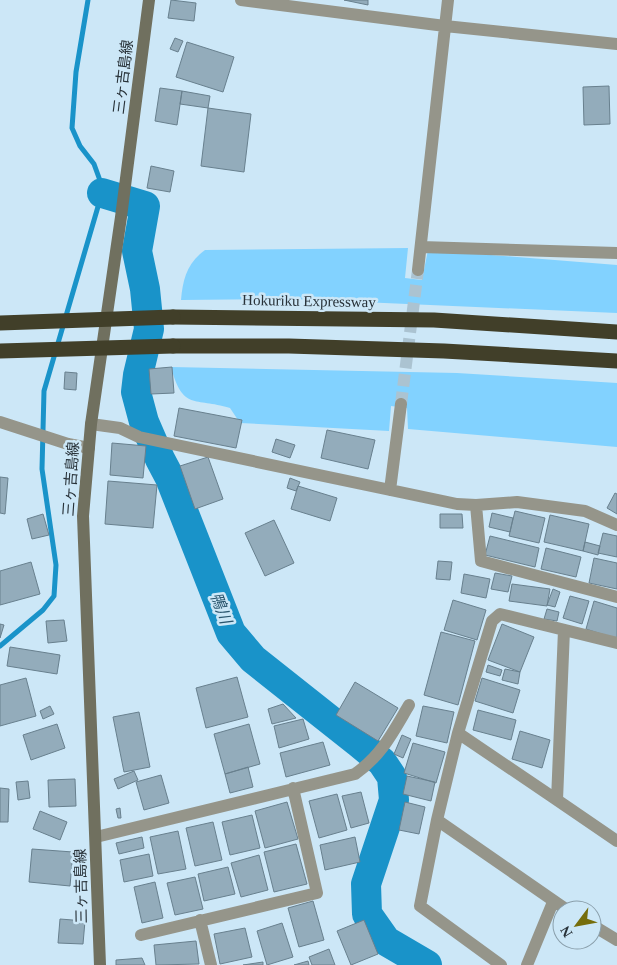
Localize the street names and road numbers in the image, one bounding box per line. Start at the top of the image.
street label: 三ヶ吉島線 [110,39,136,115]
street label: Hokuriku Expressway [242,292,376,310]
street label: 三ヶ吉島線 [60,441,82,517]
street label: 三ヶ吉島線 [72,848,90,924]

